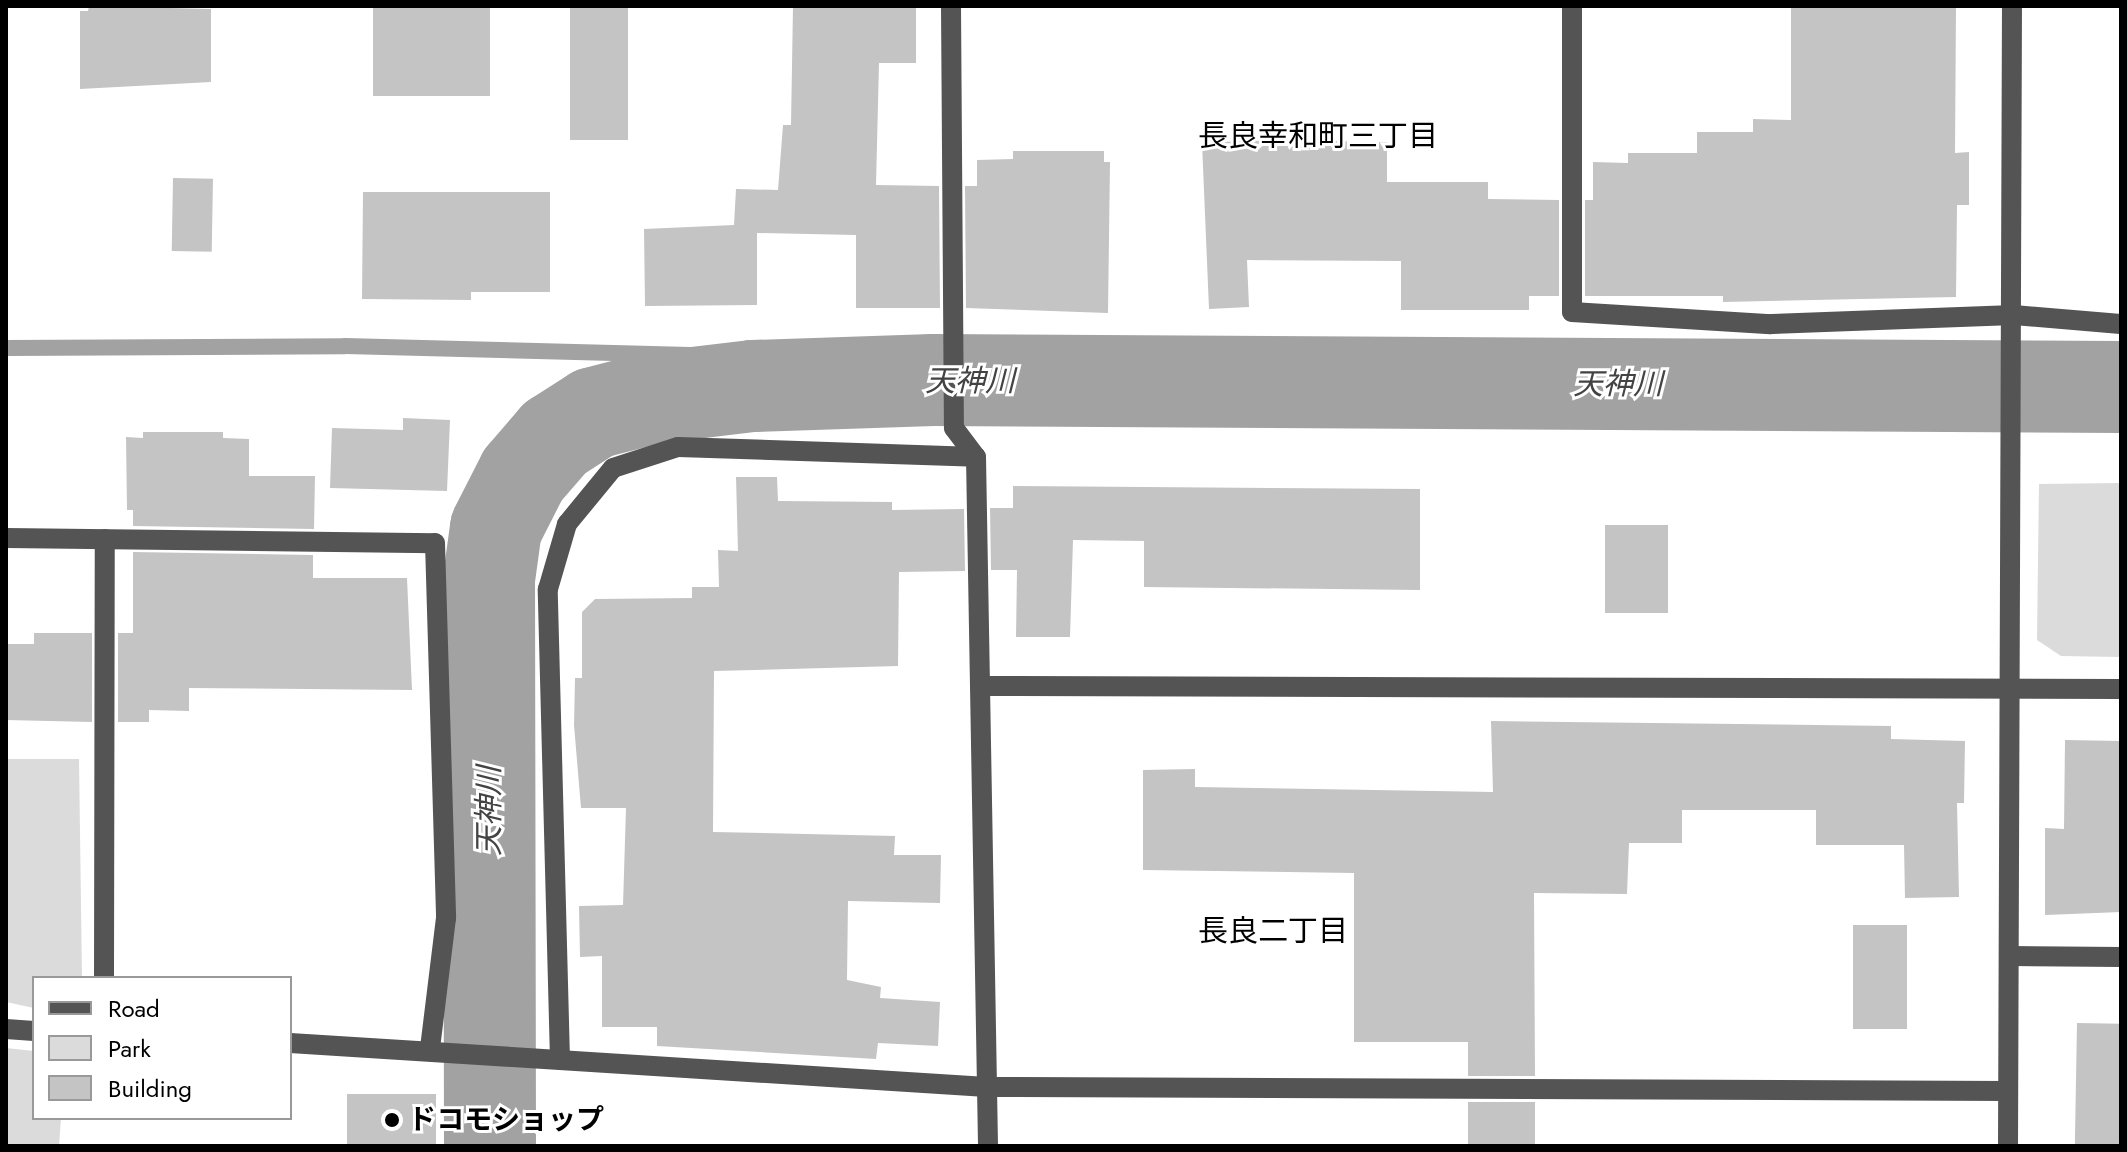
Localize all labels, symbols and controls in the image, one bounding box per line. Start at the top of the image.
district label: 長良幸和町三丁目 [1198,118,1438,154]
water label: 天神川 [925,363,1015,399]
water label: 天神川 [1573,366,1663,402]
water label: 天神川 [471,766,507,856]
district label: 長良二丁目 [1198,913,1348,949]
legend [32,976,292,1120]
text: Road [108,991,160,1026]
text: Park [108,1031,151,1066]
text: Building [108,1071,192,1106]
place label: ドコモショップ [408,1103,604,1137]
marker: ドコモショップ [383,1111,401,1129]

